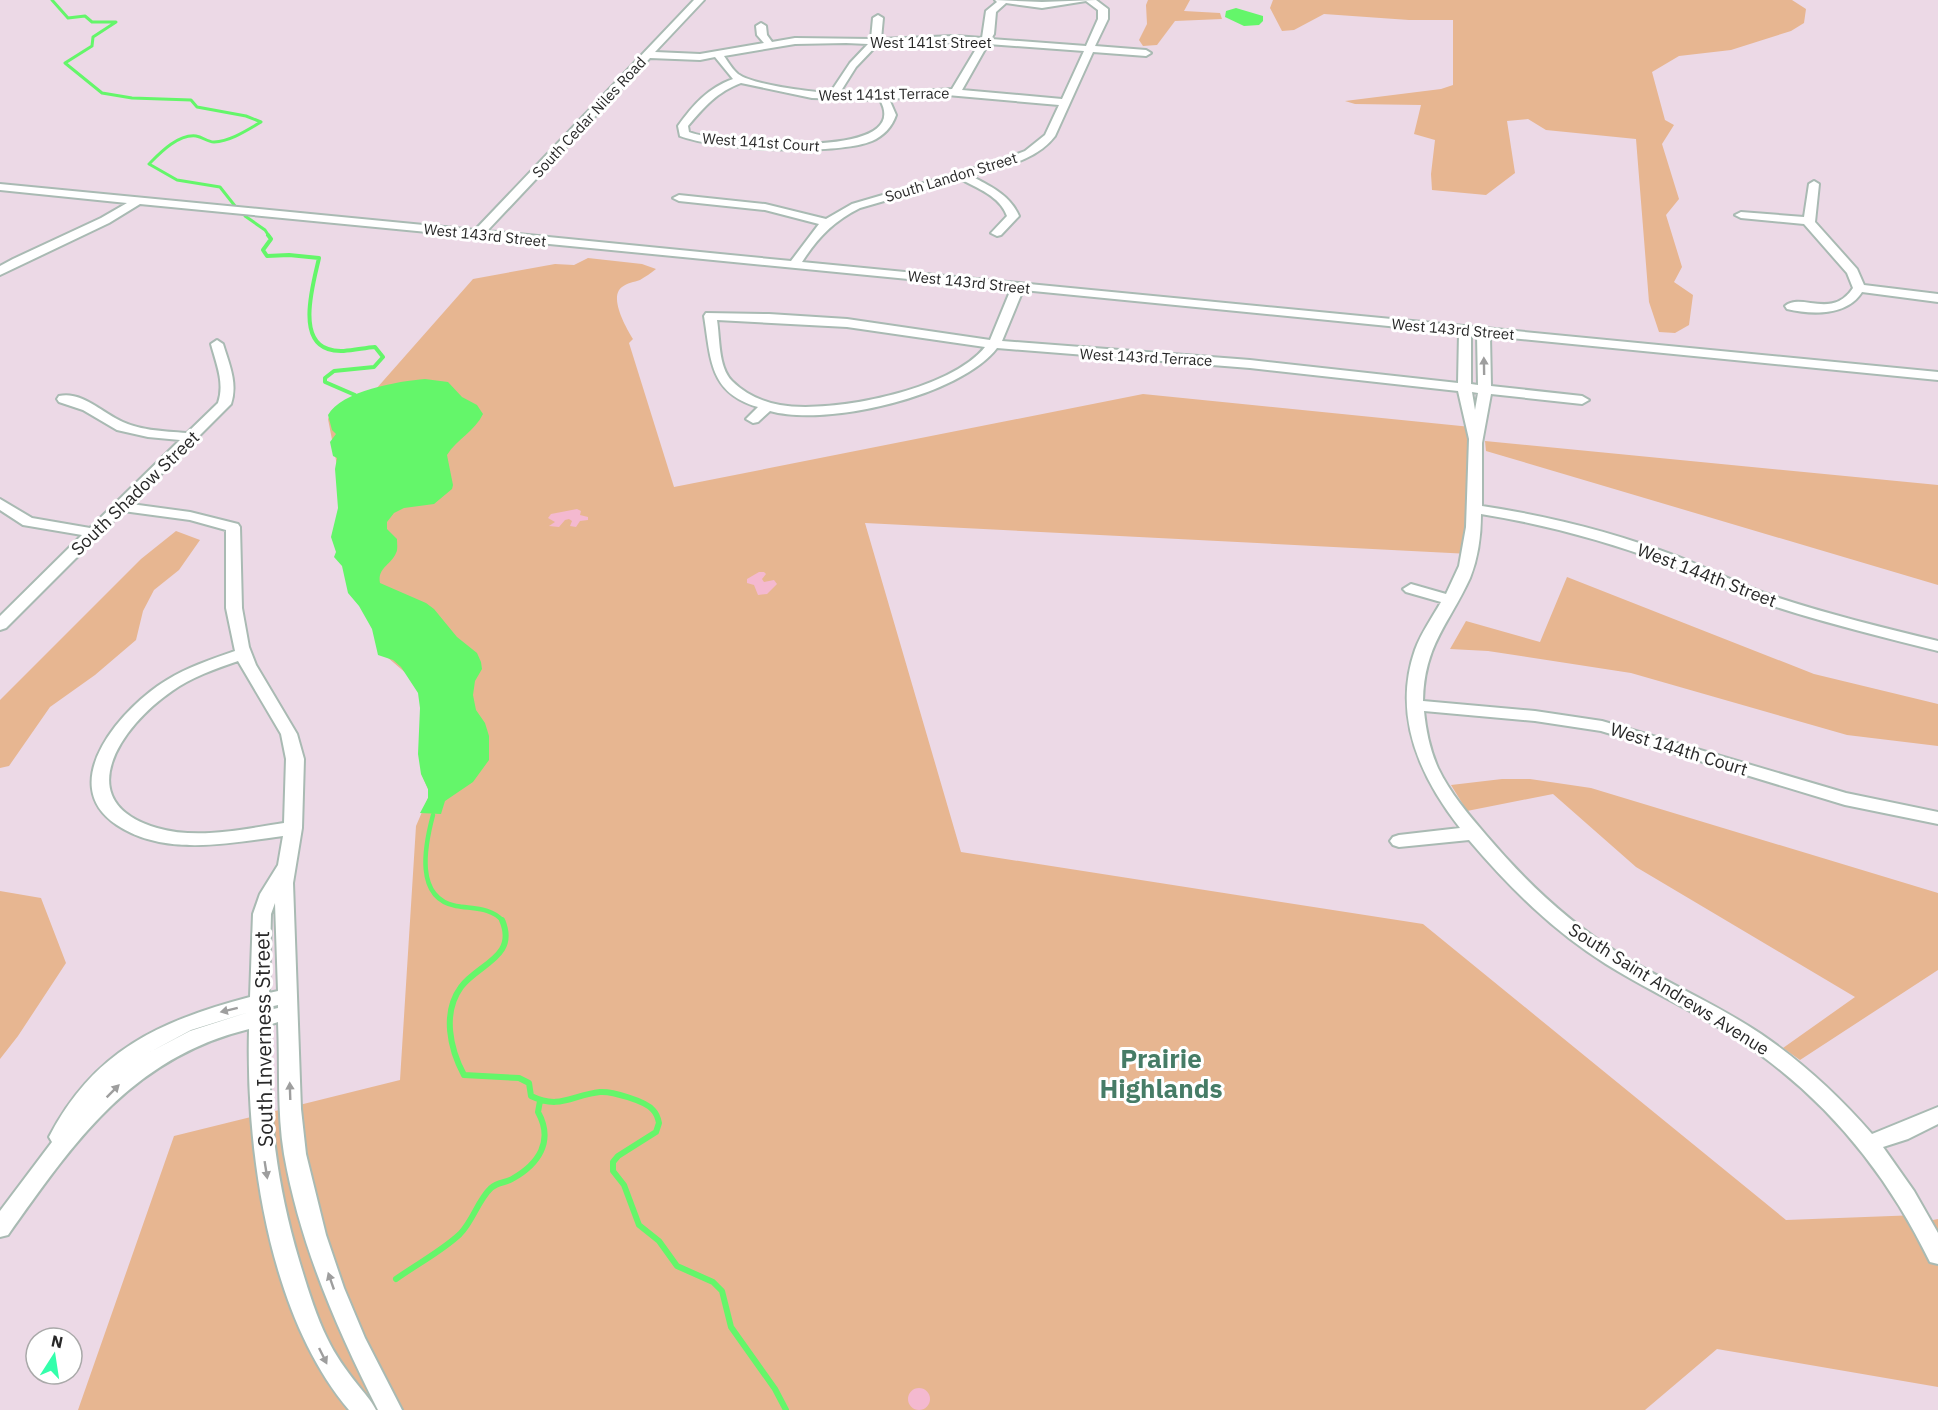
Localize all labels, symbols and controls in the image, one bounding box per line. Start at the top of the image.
street label: West 141st Street [870,33,992,52]
street label: South Cedar Niles Road [528,53,650,181]
street label: West 141st Terrace [818,83,950,105]
street label: West 141st Court [702,128,820,156]
street label: South Landon Street [883,148,1019,206]
street label: West 143rd Street [423,219,547,251]
street label: West 143rd Street [907,266,1031,298]
street label: West 143rd Street [1391,314,1515,344]
street label: West 143rd Terrace [1079,344,1213,370]
one-way arrow [1479,356,1489,375]
street label: South Shadow Street [66,426,204,560]
street label: West 144th Street [1634,538,1780,612]
street label: West 144th Court [1607,717,1751,781]
street label: South Saint Andrews Avenue [1564,918,1774,1060]
street label: South Inverness Street [247,931,279,1147]
one-way arrow [220,1005,239,1015]
district label: Prairie Highlands [1099,1041,1223,1105]
one-way arrow [286,1082,295,1101]
one-way arrow [105,1084,119,1098]
one-way arrow [262,1161,271,1180]
one-way arrow [325,1272,335,1290]
north arrow [24,1326,84,1386]
text: N [49,1330,65,1352]
one-way arrow [319,1348,328,1365]

